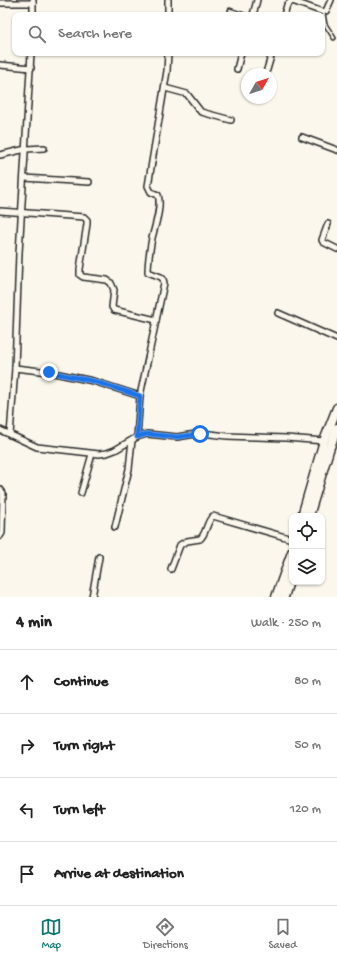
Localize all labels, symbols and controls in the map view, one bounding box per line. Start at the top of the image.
search box [12,12,325,56]
icon: search [26,23,48,45]
text: Search here [58,25,132,43]
north arrow [241,68,277,104]
route end [40,363,58,381]
route start [191,425,209,443]
map controls [289,513,325,585]
button: locate [289,513,325,549]
button: layers [289,549,325,585]
text: 4 min [16,613,52,633]
text: Walk · 250 m [251,616,321,631]
icon: ahead [16,671,38,693]
text: Continue [54,673,108,691]
text: 80 m [294,674,321,689]
icon: right [16,735,38,757]
text: Turn right [54,737,114,755]
text: 50 m [294,738,321,753]
icon: left [16,799,38,821]
text: Turn left [54,801,105,819]
text: 120 m [290,802,321,817]
icon: arrive [16,863,38,885]
text: Arrive at destination [54,865,184,883]
tab: Map [40,916,62,952]
tab: Directions [143,916,188,952]
tab: Saved [268,916,297,952]

